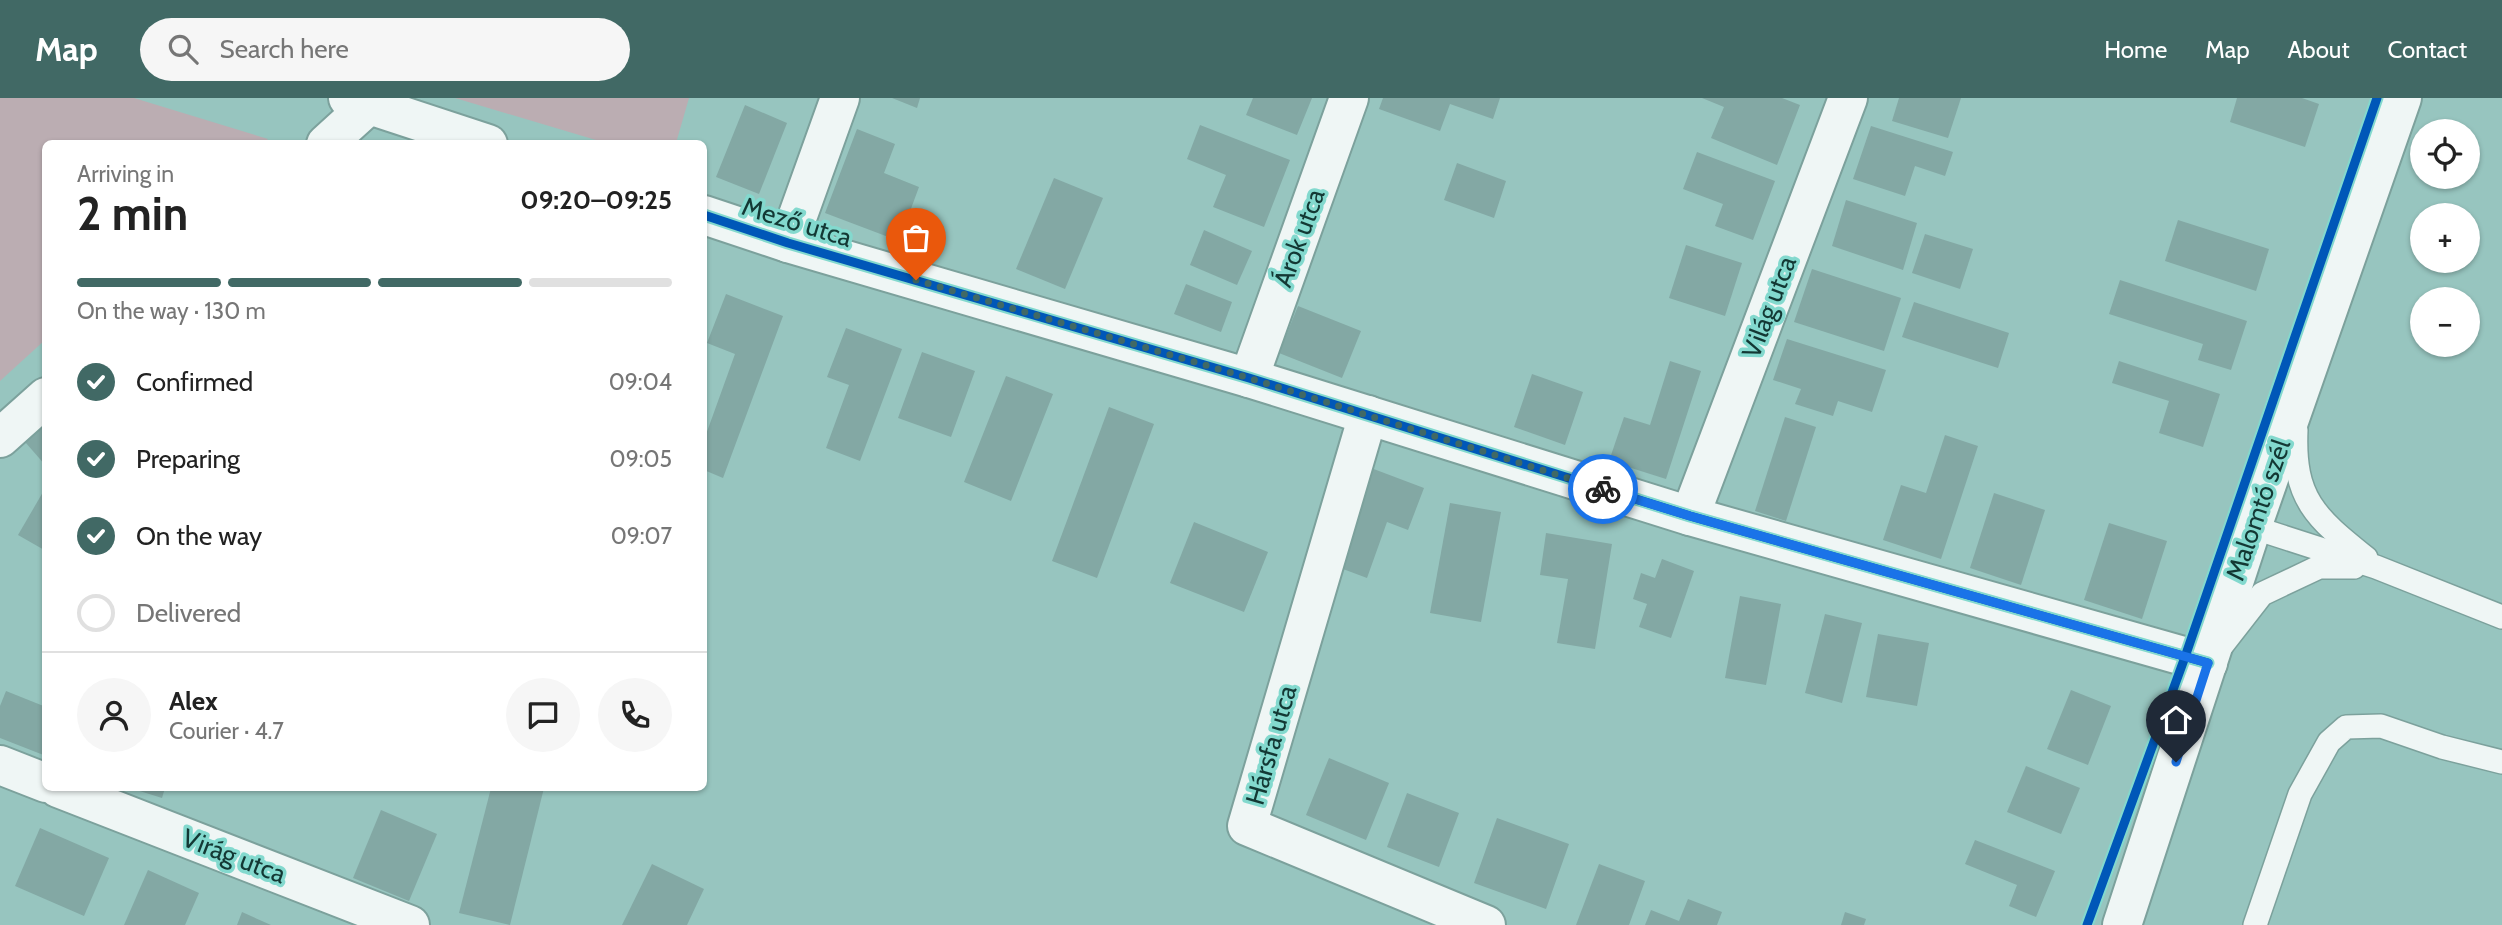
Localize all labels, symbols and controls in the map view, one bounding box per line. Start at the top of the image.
search box [140,18,630,81]
text: Map [35,29,98,69]
icon: search [164,30,202,68]
text: Search here [220,33,349,65]
text: Home [2104,35,2167,64]
text: Map [2205,35,2250,64]
text: About [2288,35,2350,64]
text: Contact [2388,35,2467,64]
map controls [2410,119,2480,357]
button: locate [2410,119,2480,189]
text: Arriving in [77,160,174,188]
text: 09:20–09:25 [520,184,672,216]
street label: Árok utca [1266,184,1332,292]
text: 2 min [77,186,188,242]
street label: Mező utca [738,190,856,254]
button: + [2410,203,2480,273]
pin [886,208,946,280]
icon: bag [897,219,935,257]
street label: Világ utca [1735,251,1803,362]
button: − [2410,287,2480,357]
text: On the way · 130 m [77,297,266,325]
icon: check [77,363,115,401]
text: Confirmed [136,366,253,398]
text: 09:04 [609,368,672,396]
street label: Malomtó szél [2219,435,2297,585]
icon: check [77,440,115,478]
text: Preparing [136,443,240,475]
text: 09:05 [610,445,672,473]
courier [1568,454,1638,524]
icon: bike [1584,470,1622,508]
icon: check [77,517,115,555]
text: On the way [136,520,262,552]
text: 09:07 [611,522,672,550]
text: Delivered [136,597,241,629]
button: person [77,678,151,752]
button: chat [506,678,580,752]
button: phone [598,678,672,752]
street label: Hársfa utca [1239,681,1303,808]
text: Alex [169,685,218,717]
pin [2146,690,2206,762]
icon: home [2157,701,2195,739]
text: Courier · 4.7 [169,717,284,745]
street label: Virág utca [178,822,291,891]

